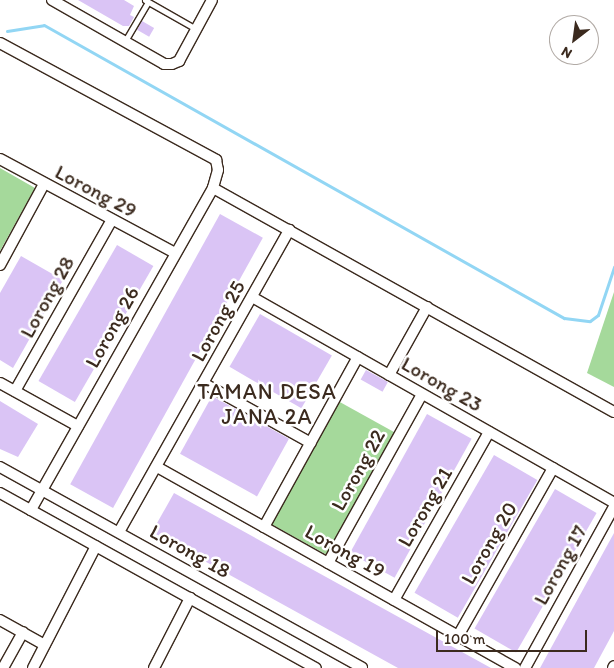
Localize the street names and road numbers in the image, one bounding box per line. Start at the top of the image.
street label: Lorong 29 [51,159,141,223]
street label: Lorong 28 [14,252,80,342]
street label: Lorong 25 [185,276,251,366]
street label: Lorong 26 [79,282,145,372]
street label: Lorong 23 [397,351,487,417]
street label: Lorong 22 [325,425,391,515]
street label: Lorong 21 [392,463,458,551]
street label: Lorong 20 [455,497,523,589]
street label: Lorong 18 [145,519,235,583]
street label: Lorong 19 [301,519,389,583]
street label: Lorong 17 [528,521,592,609]

